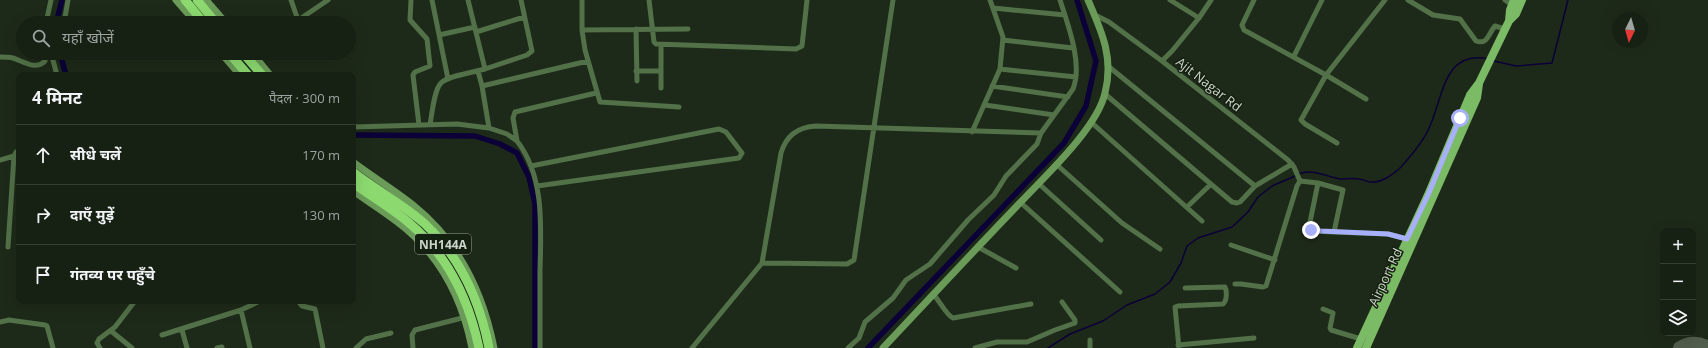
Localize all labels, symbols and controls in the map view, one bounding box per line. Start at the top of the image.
north arrow [1612,12,1648,48]
search box [16,16,356,60]
icon: search [30,27,52,49]
text: यहाँ खोजें [62,27,114,47]
street label: Ajit Nagar Rd [1172,53,1246,115]
text: 4 मिनट [32,86,82,109]
text: पैदल · 300 m [269,89,340,107]
route start [1451,109,1469,127]
icon: ahead [32,144,54,166]
text: सीधे चलें [70,144,121,164]
text: 170 m [302,146,340,164]
icon: right [32,204,54,226]
text: दाएँ मुड़ें [70,204,114,224]
text: 130 m [302,206,340,224]
route end [1302,221,1320,239]
map controls [1660,228,1696,336]
button: + [1660,228,1696,264]
road number: NH144A [415,234,471,254]
street label: Airport Rd [1364,245,1406,309]
icon: arrive [32,264,54,286]
text: गंतव्य पर पहुँचे [70,264,155,284]
button: − [1660,264,1696,300]
button: layers [1660,300,1696,336]

